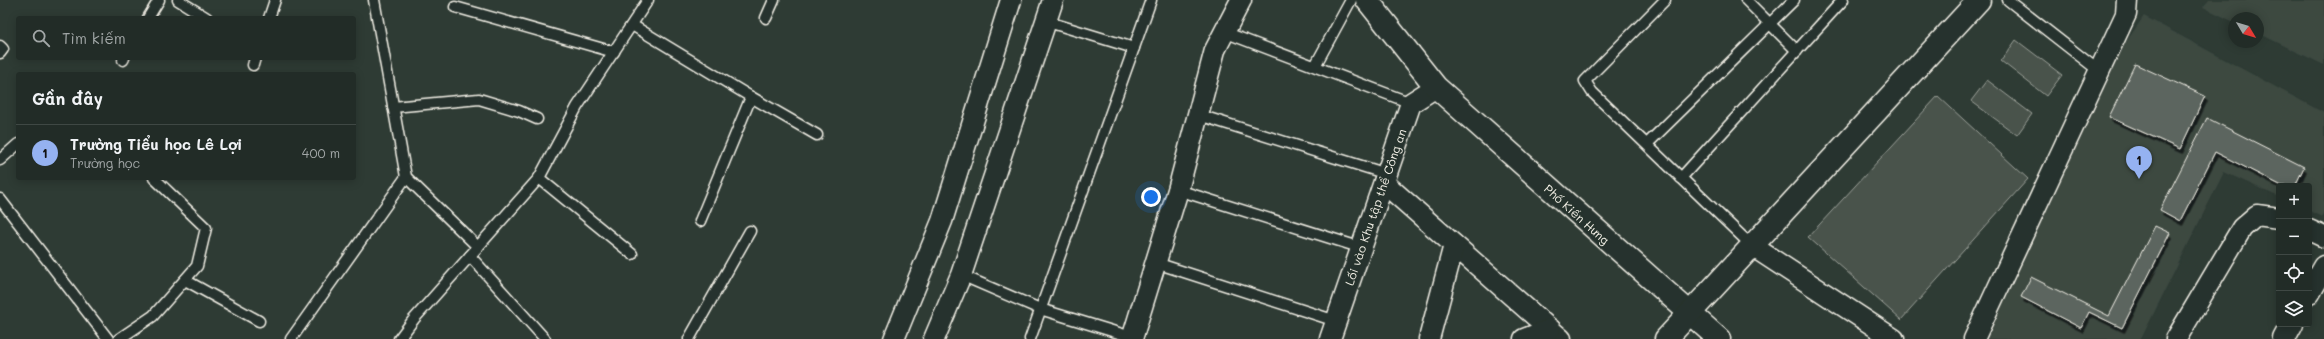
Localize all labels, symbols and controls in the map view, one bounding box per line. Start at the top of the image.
north arrow [2228,12,2264,48]
search box [16,16,356,60]
icon: search [30,27,52,49]
text: Tìm kiếm [62,28,126,48]
text: Gần đây [32,87,103,109]
street label: Lối vào Khu tập thể Công an [1341,127,1409,287]
text: Trường Tiểu học Lê Lợi [70,134,242,154]
text: 1 [42,144,48,161]
text: 400 m [302,144,340,161]
pin: 1 [2126,146,2152,179]
text: Trường học [70,154,140,171]
street label: Phố Kiến Hưng [1541,180,1613,248]
map controls [2276,183,2312,327]
button: + [2276,183,2312,219]
your location [1141,187,1161,207]
button: − [2276,219,2312,255]
button: locate [2276,255,2312,291]
button: layers [2276,291,2312,327]

